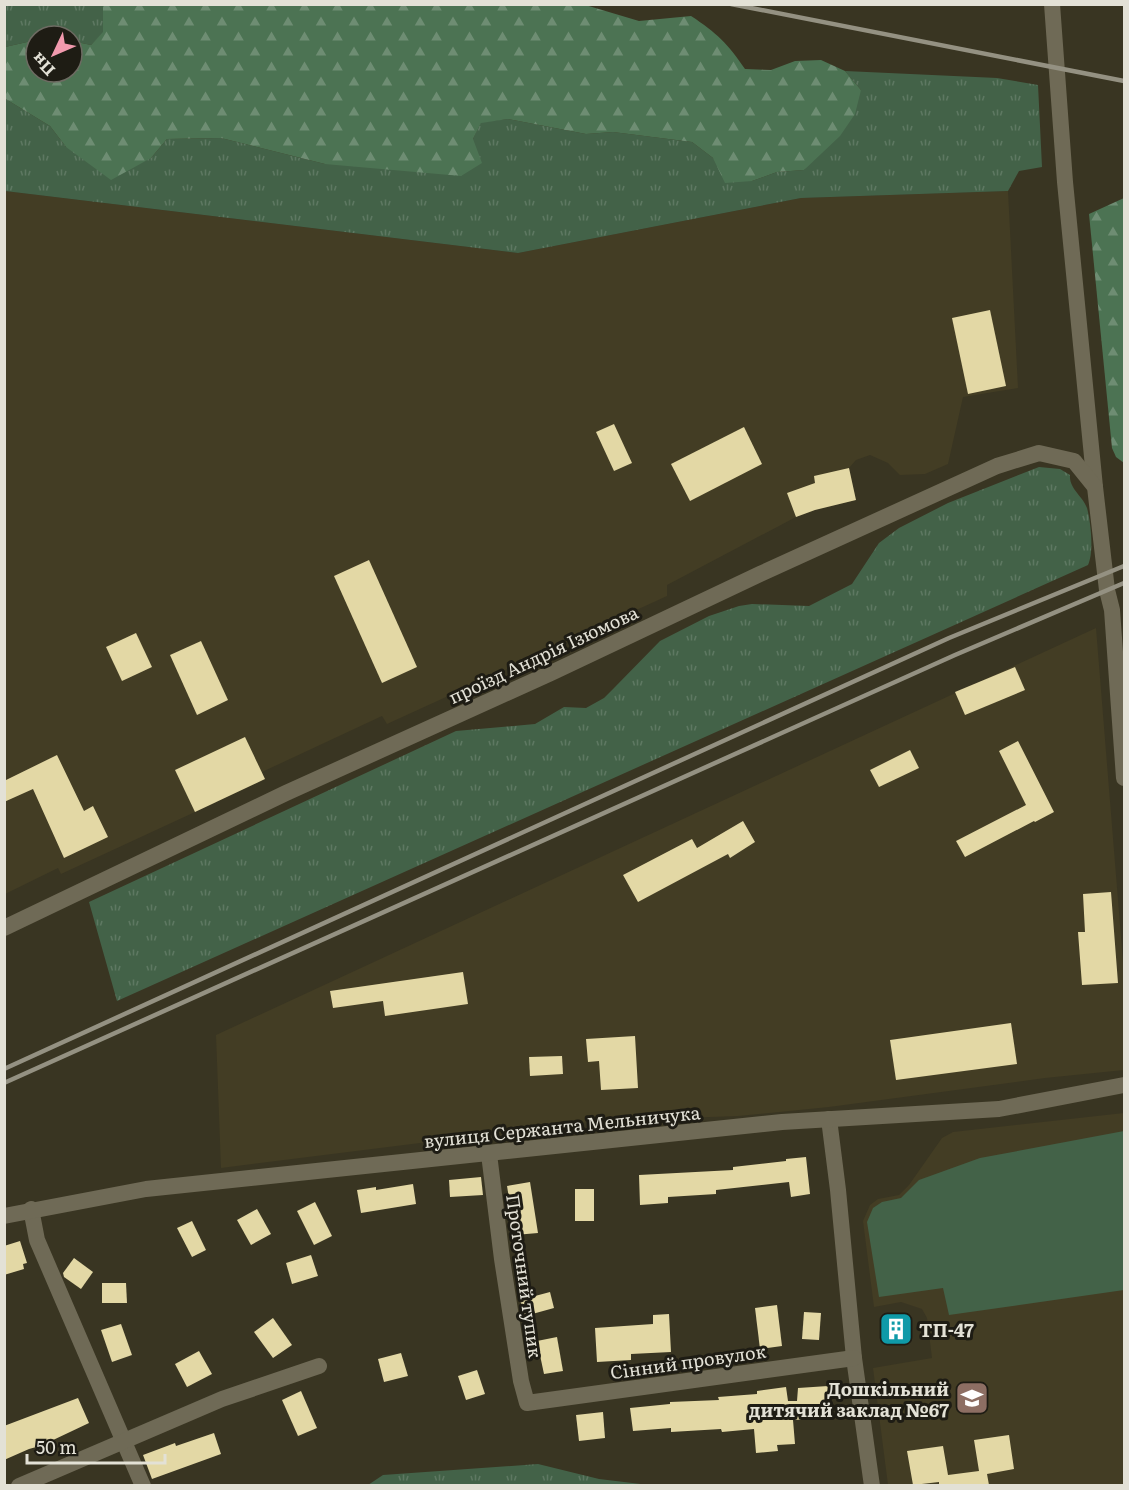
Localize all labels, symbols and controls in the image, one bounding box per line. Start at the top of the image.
north arrow [24,24,84,84]
text: Пн [25,48,60,82]
street label: проїзд Андрія Ізюмова [444,598,643,710]
street label: вулиця Сержанта Мельничука [422,1098,702,1154]
street label: Проточний тупик [500,1192,550,1360]
building icon: ТП-47 [878,1311,914,1347]
place label: ТП-47 [919,1316,974,1343]
street label: Сінний провулок [608,1337,768,1385]
place label: Дошкільний дитячий заклад №67 [749,1375,949,1423]
school or university icon: Дошкільний дитячий заклад №67 [954,1380,990,1416]
scale bar [27,1427,165,1465]
text: 50 m [36,1433,77,1460]

